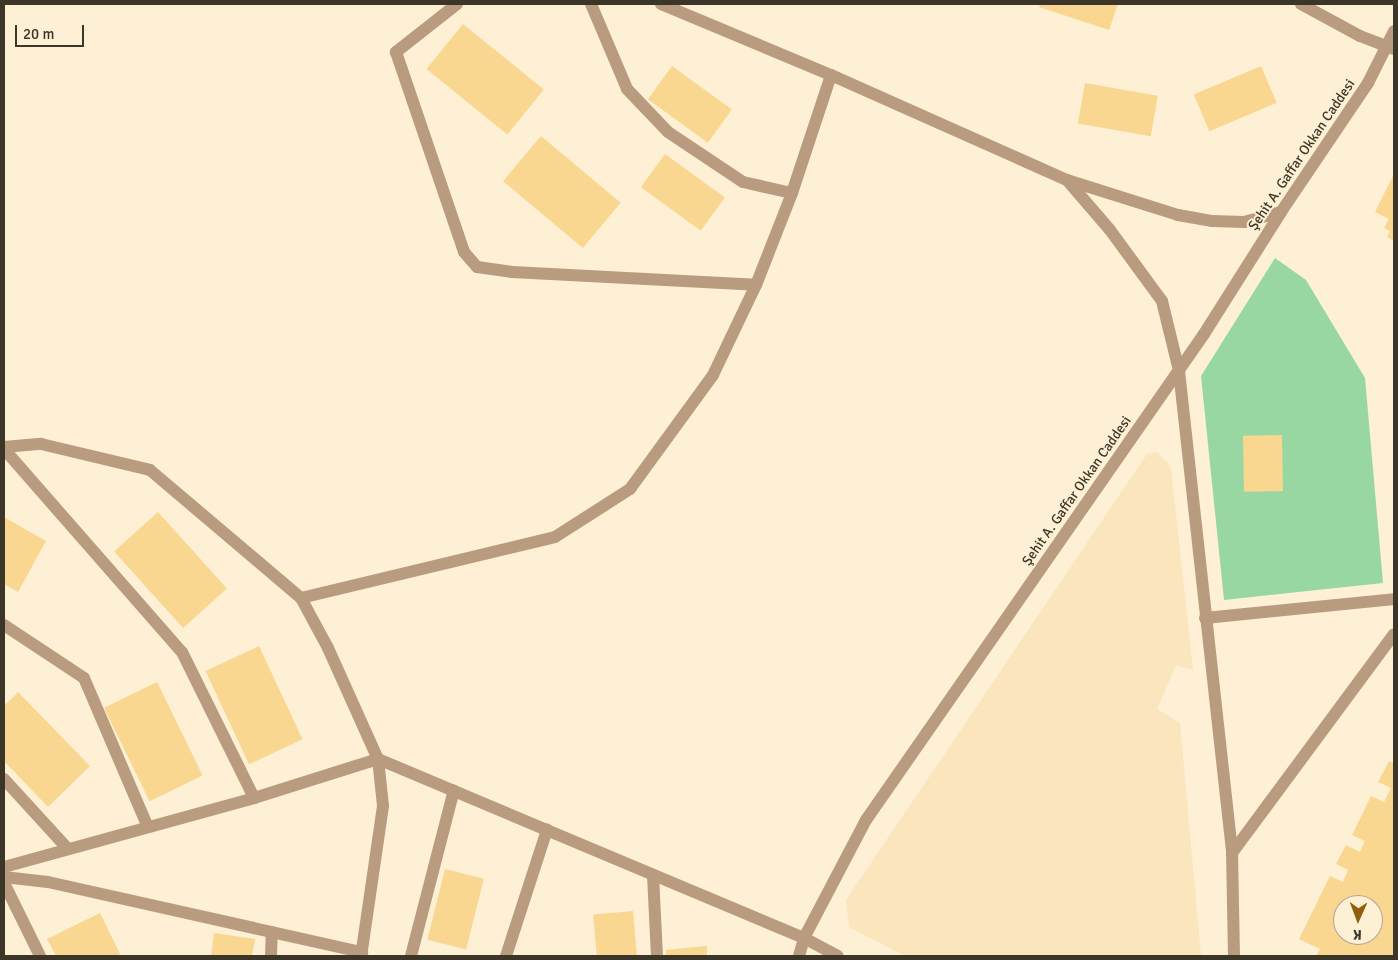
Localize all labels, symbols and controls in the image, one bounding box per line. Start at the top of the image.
scale bar [18,15,86,47]
text: 20 m [23,25,54,43]
street label: Şehit A. Gaffar Okkan Caddesi [1245,76,1359,234]
street label: Şehit A. Gaffar Okkan Caddesi [1019,413,1135,569]
north arrow [1333,895,1383,945]
text: K [1353,926,1362,943]

